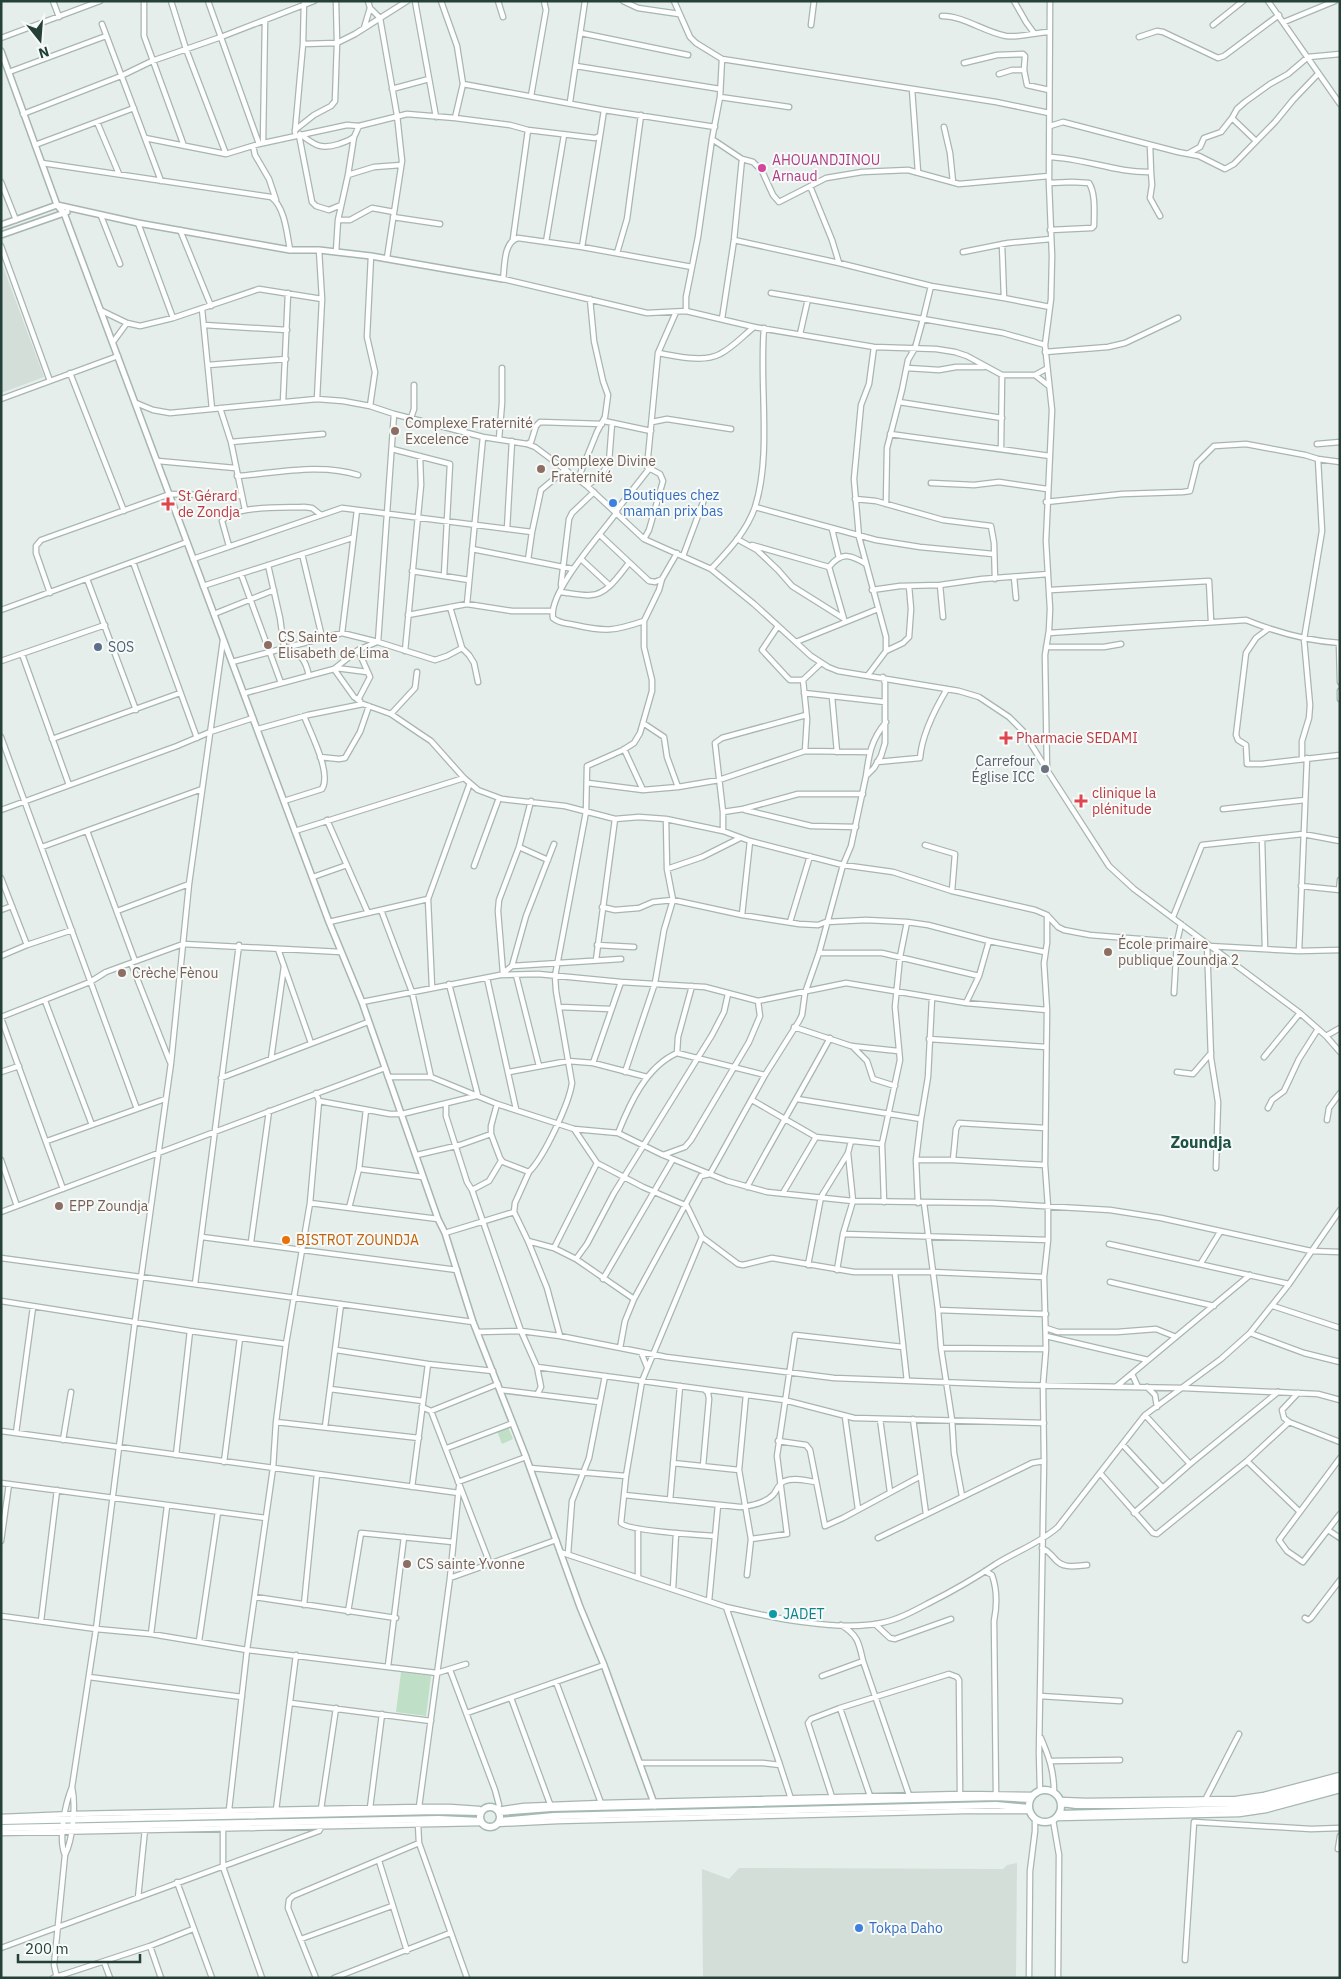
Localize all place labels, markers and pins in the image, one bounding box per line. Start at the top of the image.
place label: AHOUANDJINOU Arnaud [772,151,880,185]
marker: AHOUANDJINOU Arnaud [756,162,768,174]
place label: Complexe Fraternité Excelence [405,414,533,448]
marker: Complexe Fraternité Excelence [389,425,401,437]
place label: Complexe Divine Fraternité [551,452,656,486]
marker: Complexe Divine Fraternité [535,463,547,475]
place label: Boutiques chez maman prix bas [623,486,723,520]
place label: St Gérard de Zondja [178,487,241,521]
marker: Boutiques chez maman prix bas [607,497,619,509]
marker: St Gérard de Zondja [162,498,174,510]
place label: CS Sainte Elisabeth de Lima [278,628,390,662]
place label: SOS [108,638,134,656]
marker: CS Sainte Elisabeth de Lima [262,639,274,651]
marker: SOS [92,641,104,653]
place label: Pharmacie SEDAMI [1016,729,1138,747]
marker: Pharmacie SEDAMI [1000,732,1012,744]
place label: Carrefour Église ICC [972,752,1035,786]
marker: Carrefour Église ICC [1039,763,1051,775]
place label: clinique la plénitude [1092,784,1157,818]
marker: clinique la plénitude [1074,794,1088,808]
place label: École primaire publique Zoundja 2 [1118,934,1239,969]
marker: École primaire publique Zoundja 2 [1102,946,1114,958]
place label: Crèche Fènou [132,964,218,982]
marker: Crèche Fènou [116,967,128,979]
place label: EPP Zoundja [69,1197,149,1215]
marker: EPP Zoundja [53,1200,65,1212]
place label: BISTROT ZOUNDJA [296,1231,419,1249]
marker: BISTROT ZOUNDJA [280,1234,292,1246]
place label: CS sainte Yvonne [417,1555,525,1573]
marker: CS sainte Yvonne [401,1558,413,1570]
place label: JADET [783,1605,825,1623]
marker: JADET [767,1608,779,1620]
place label: Tokpa Daho [869,1919,943,1937]
marker: Tokpa Daho [853,1922,865,1934]

